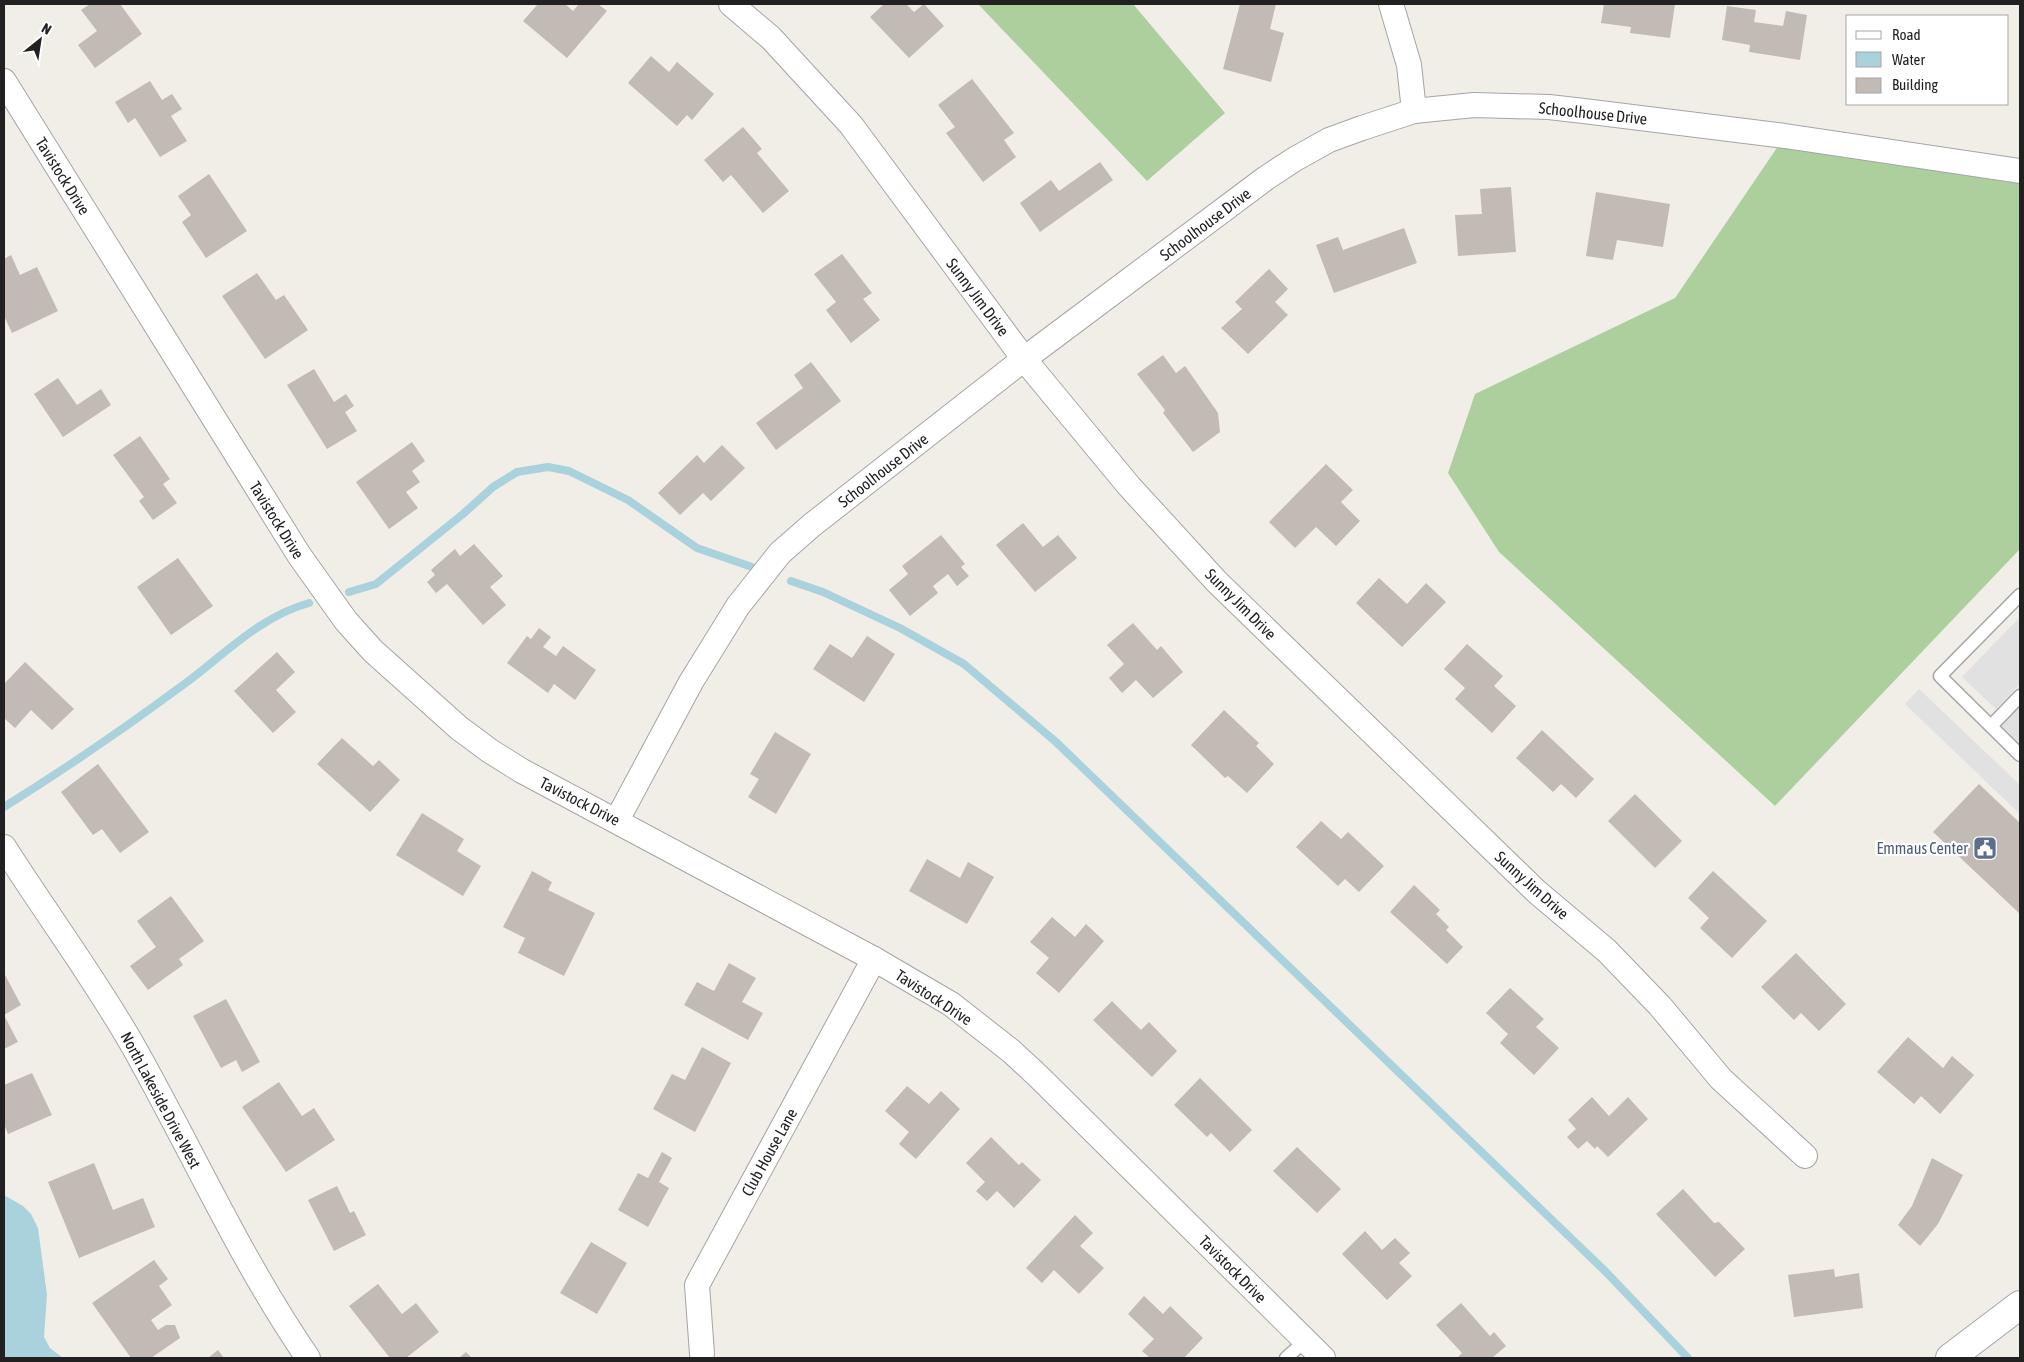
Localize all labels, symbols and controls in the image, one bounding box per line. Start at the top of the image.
north arrow [15,15,65,65]
legend [1846,15,2009,105]
text: N [39,20,54,38]
text: Road [1892,26,1921,43]
text: Water [1892,51,1925,68]
text: Building [1892,76,1938,93]
street label: Schoolhouse Drive [1538,98,1648,128]
street label: Tavistock Drive [32,134,94,218]
street label: Schoolhouse Drive [1156,184,1254,264]
street label: Sunny Jim Drive [942,255,1013,340]
street label: Schoolhouse Drive [835,429,931,511]
street label: Tavistock Drive [246,478,308,562]
street label: Sunny Jim Drive [1201,565,1280,644]
street label: Tavistock Drive [537,773,623,829]
public building icon: Emmaus Center [1972,835,1998,861]
place label: Emmaus Center [1876,839,1968,857]
street label: Sunny Jim Drive [1491,847,1572,923]
street label: Tavistock Drive [892,966,976,1028]
street label: North Lakeside Drive West [117,1029,205,1172]
street label: Club House Lane [738,1105,800,1199]
street label: Tavistock Drive [1196,1232,1270,1306]

